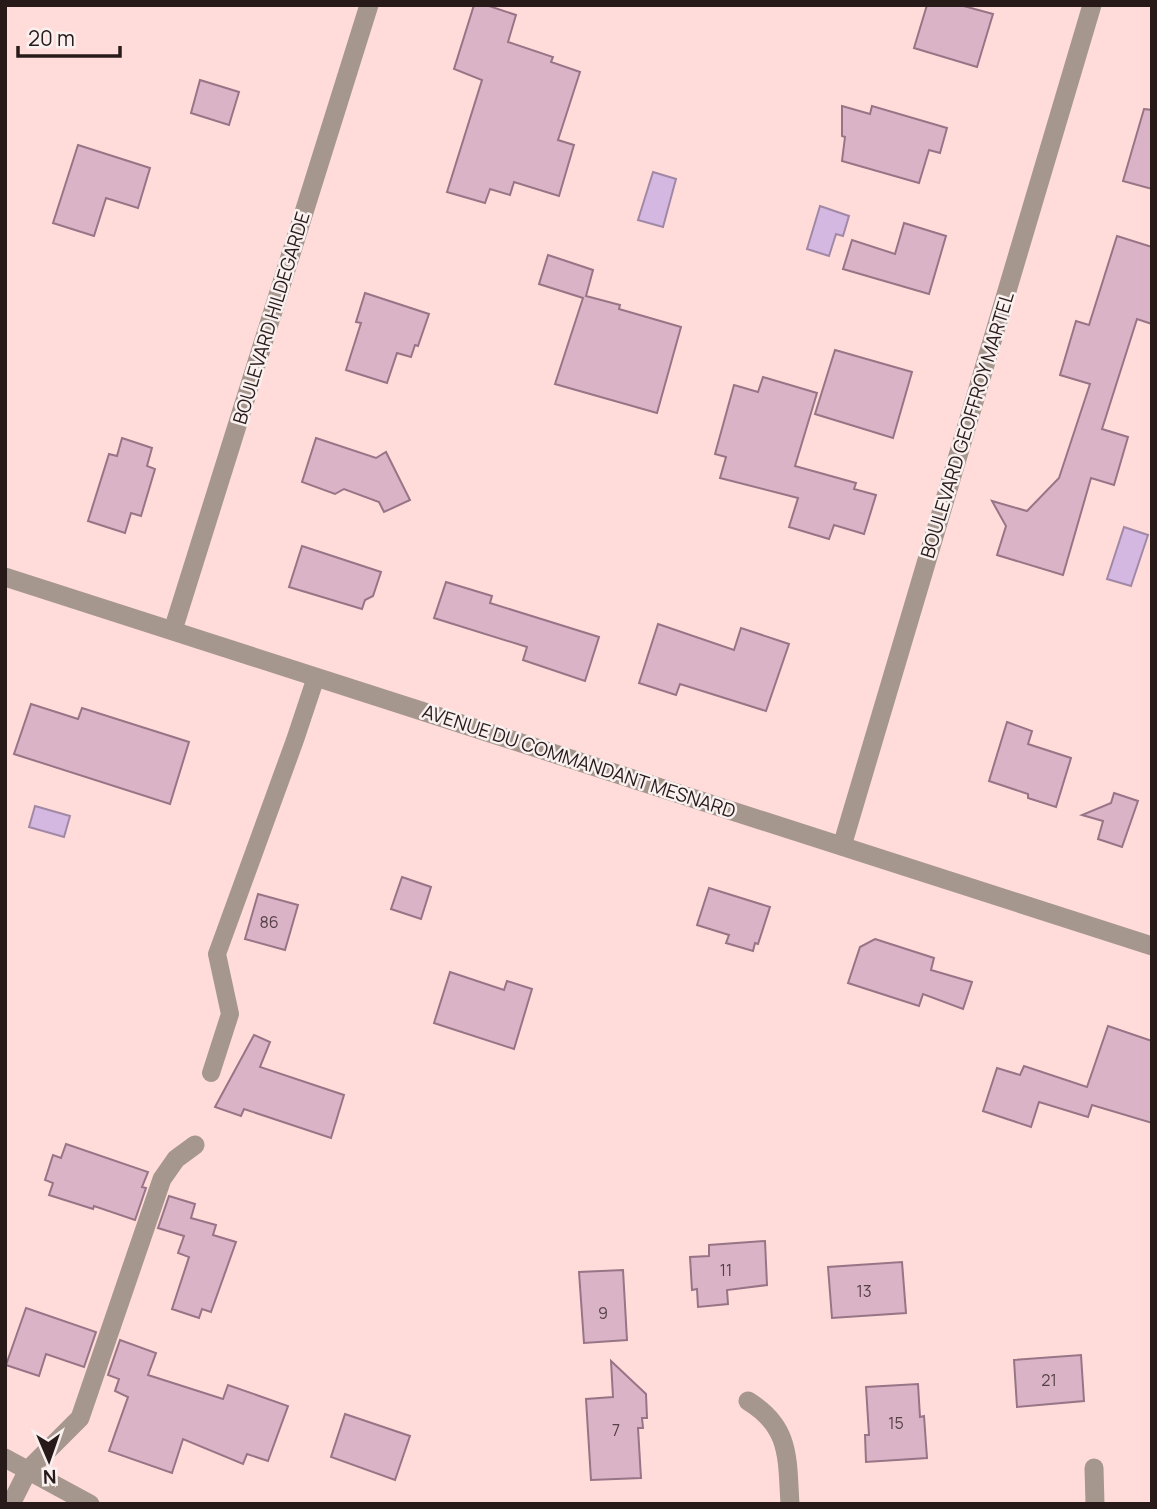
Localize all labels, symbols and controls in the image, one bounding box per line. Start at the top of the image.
scale bar [18,14,119,58]
text: 20 m [28,24,75,52]
street label: BOULEVARD HILDEGARDE [226,209,316,427]
street label: BOULEVARD GEOFFROY MARTEL [914,288,1020,561]
street label: AVENUE DU COMMANDANT MESNARD [419,698,739,824]
house number: 86 [259,911,279,933]
house number: 11 [720,1259,732,1281]
house number: 13 [856,1280,872,1302]
house number: 9 [598,1302,608,1324]
house number: 21 [1041,1369,1057,1391]
house number: 15 [888,1412,904,1434]
house number: 7 [612,1419,620,1441]
north arrow [14,1425,84,1495]
text: N [42,1464,57,1490]

